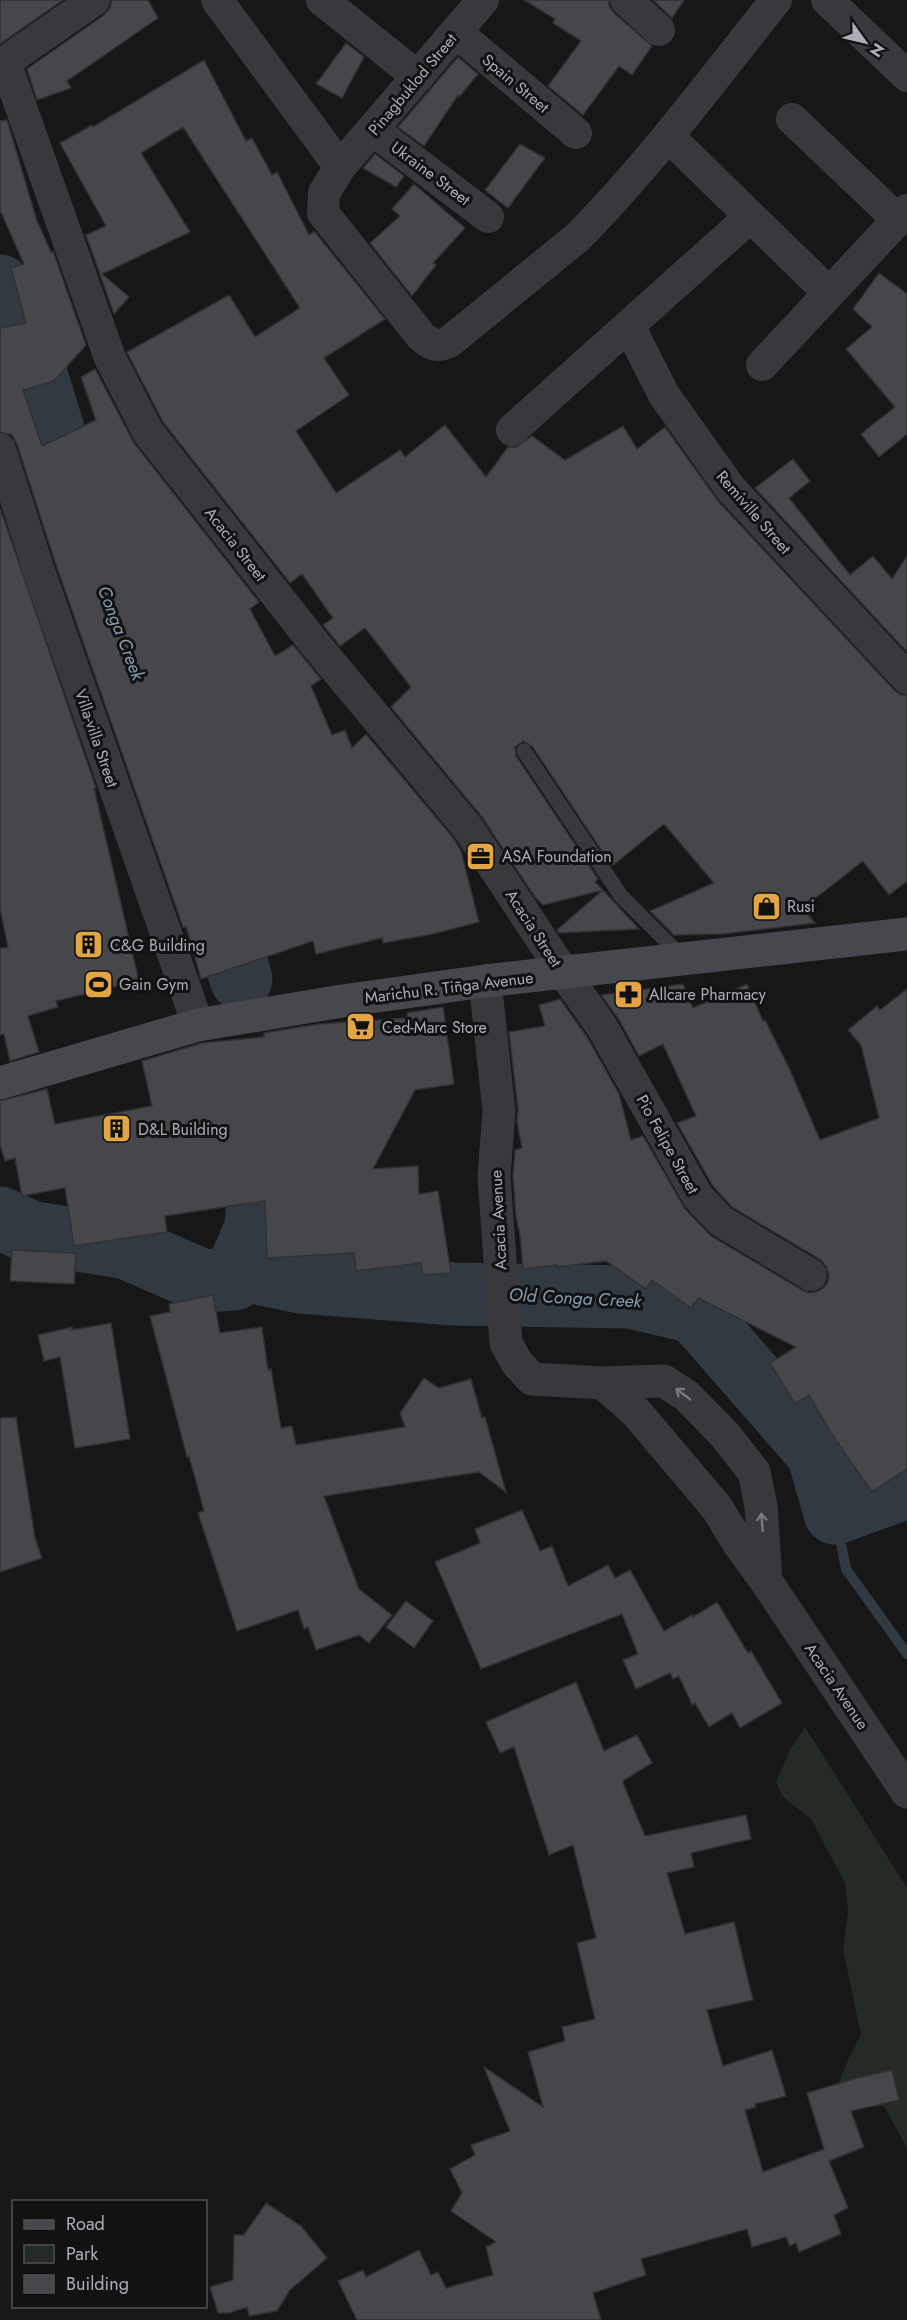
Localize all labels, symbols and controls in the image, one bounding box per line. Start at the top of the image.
north arrow [835,12,895,72]
street label: Pinagbuklod Street [363,28,462,140]
text: N [864,38,890,62]
street label: Spain Street [477,49,554,118]
street label: Ukraine Street [386,136,475,211]
street label: Remiville Street [711,466,796,559]
street label: Acacia Street [199,502,272,586]
water label: Conga Creek [91,582,151,685]
street label: Villa-villa Street [69,686,124,790]
office icon: ASA Foundation [465,840,497,872]
place label: ASA Foundation [502,845,612,868]
street label: Acacia Street [500,885,567,972]
shop icon: Rusi [750,890,782,922]
place label: Rusi [787,895,815,918]
building icon: C&G Building [73,929,105,961]
place label: C&G Building [110,934,205,957]
street label: Marichu R. Tiñga Avenue [364,966,535,1009]
sports icon: Gain Gym [82,968,114,1000]
place label: Gain Gym [119,973,189,996]
pharmacy icon: Allcare Pharmacy [612,978,644,1010]
place label: Allcare Pharmacy [649,983,767,1006]
supermarket icon: Ced-Marc Store [345,1011,377,1043]
place label: Ced-Marc Store [382,1016,487,1039]
street label: Pio Felipe Street [631,1090,704,1198]
building icon: D&L Building [101,1113,133,1145]
place label: D&L Building [138,1118,228,1141]
street label: Acacia Avenue [484,1169,513,1271]
water label: Old Conga Creek [508,1282,643,1315]
one-way arrow [675,1388,691,1401]
one-way arrow [757,1513,768,1533]
street label: Acacia Avenue [799,1638,874,1734]
legend [12,2200,207,2308]
text: Road [66,2211,105,2237]
text: Park [66,2241,98,2267]
text: Building [66,2271,129,2297]

